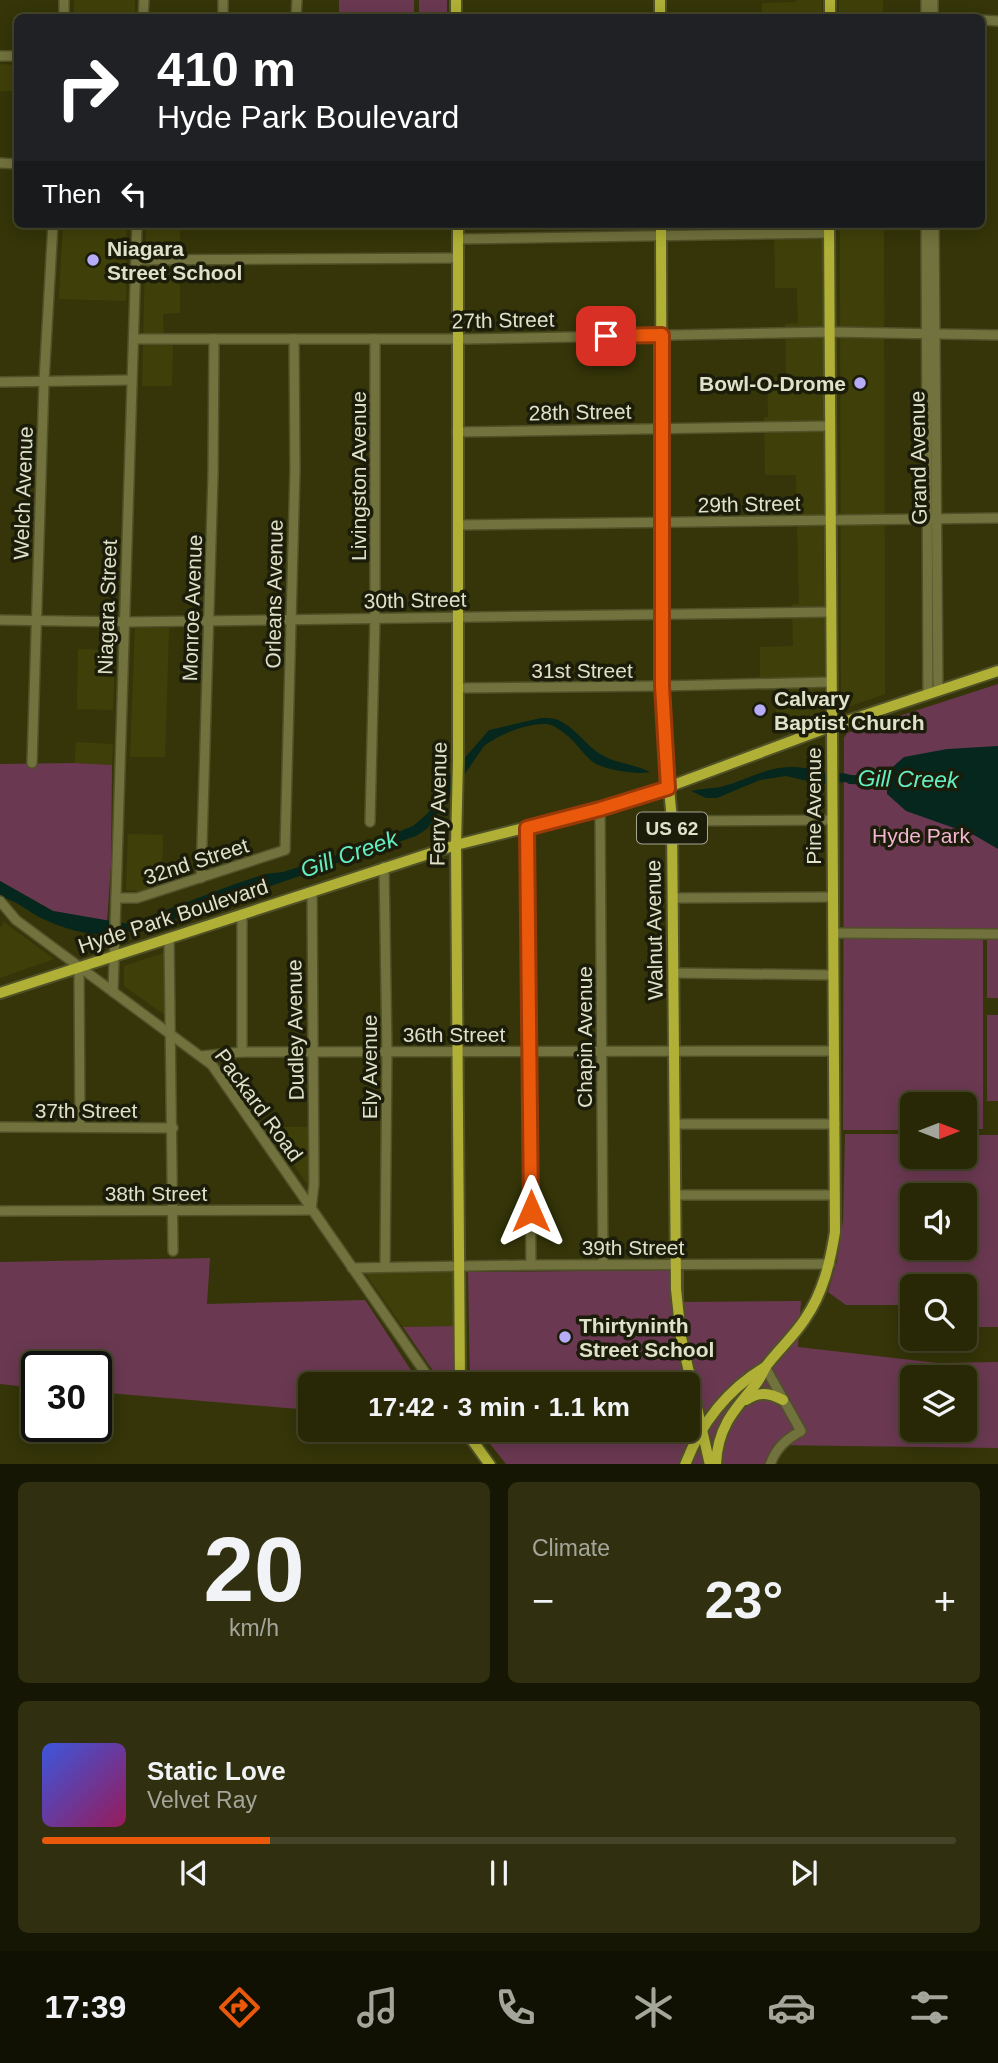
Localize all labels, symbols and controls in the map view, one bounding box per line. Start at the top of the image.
icon: right [42,42,133,133]
text: 410 m [157,42,296,96]
text: Hyde Park Boulevard [157,99,459,135]
icon: left [115,175,153,213]
text: Then [42,179,101,209]
place label: Niagara Street School [107,237,242,284]
marker: Niagara Street School [85,252,101,268]
pin [576,306,636,366]
street label: 27th Street [451,308,555,332]
icon: arrive [587,317,625,355]
place label: Bowl-O-Drome [699,372,846,395]
marker: Bowl-O-Drome [852,375,868,391]
street label: Livingston Avenue [347,391,370,561]
street label: Grand Avenue [905,391,931,525]
street label: 28th Street [528,400,632,424]
street label: Welch Avenue [9,426,37,560]
street label: 29th Street [697,492,801,516]
street label: Orleans Avenue [261,519,287,669]
street label: Monroe Avenue [178,534,206,682]
street label: Niagara Street [93,539,121,675]
street label: 30th Street [363,588,467,612]
street label: 31st Street [531,659,633,682]
place label: Calvary Baptist Church [774,687,925,734]
marker: Calvary Baptist Church [752,702,768,718]
street label: Ferry Avenue [425,742,451,866]
street label: Pine Avenue [802,747,825,865]
water label: Gill Creek [857,765,960,793]
road number: US 62 [637,813,707,844]
park label: Hyde Park [872,824,971,847]
water label: Gill Creek [297,825,402,883]
street label: 32nd Street [141,833,251,889]
street label: Walnut Avenue [641,860,667,1000]
street label: Hyde Park Boulevard [75,874,271,958]
street label: Dudley Avenue [282,959,308,1101]
street label: Chapin Avenue [573,966,596,1108]
street label: Ely Avenue [358,1015,381,1119]
street label: 36th Street [403,1023,506,1046]
street label: Packard Road [211,1044,307,1166]
north arrow [900,1092,976,1169]
map controls [900,1092,977,1442]
street label: 37th Street [35,1099,138,1122]
position arrow [494,1174,568,1248]
street label: 38th Street [105,1182,208,1205]
button: sound [900,1183,977,1260]
street label: 39th Street [582,1236,685,1259]
button: search [900,1274,977,1351]
place label: Thirtyninth Street School [579,1314,714,1361]
marker: Thirtyninth Street School [557,1329,573,1345]
speed limit sign: 30 [21,1351,112,1442]
button: layers [900,1365,977,1442]
text: 17:42 · 3 min · 1.1 km [368,1392,630,1422]
text: 20 [203,1519,305,1620]
text: Climate [532,1535,610,1561]
text: 23° [705,1571,783,1629]
text: − [532,1580,554,1622]
text: + [934,1580,956,1622]
text: km/h [229,1615,279,1641]
text: Static Love [147,1756,286,1786]
text: Velvet Ray [147,1787,257,1813]
icon: previous [175,1854,213,1892]
icon: pause [480,1854,518,1892]
icon: next [785,1854,823,1892]
icon: directions [215,1983,264,2032]
icon: music [353,1983,402,2032]
icon: phone [491,1983,540,2032]
icon: climate [629,1983,678,2032]
icon: car [767,1983,816,2032]
icon: filters [905,1983,954,2032]
text: 17:39 [44,1989,126,2025]

